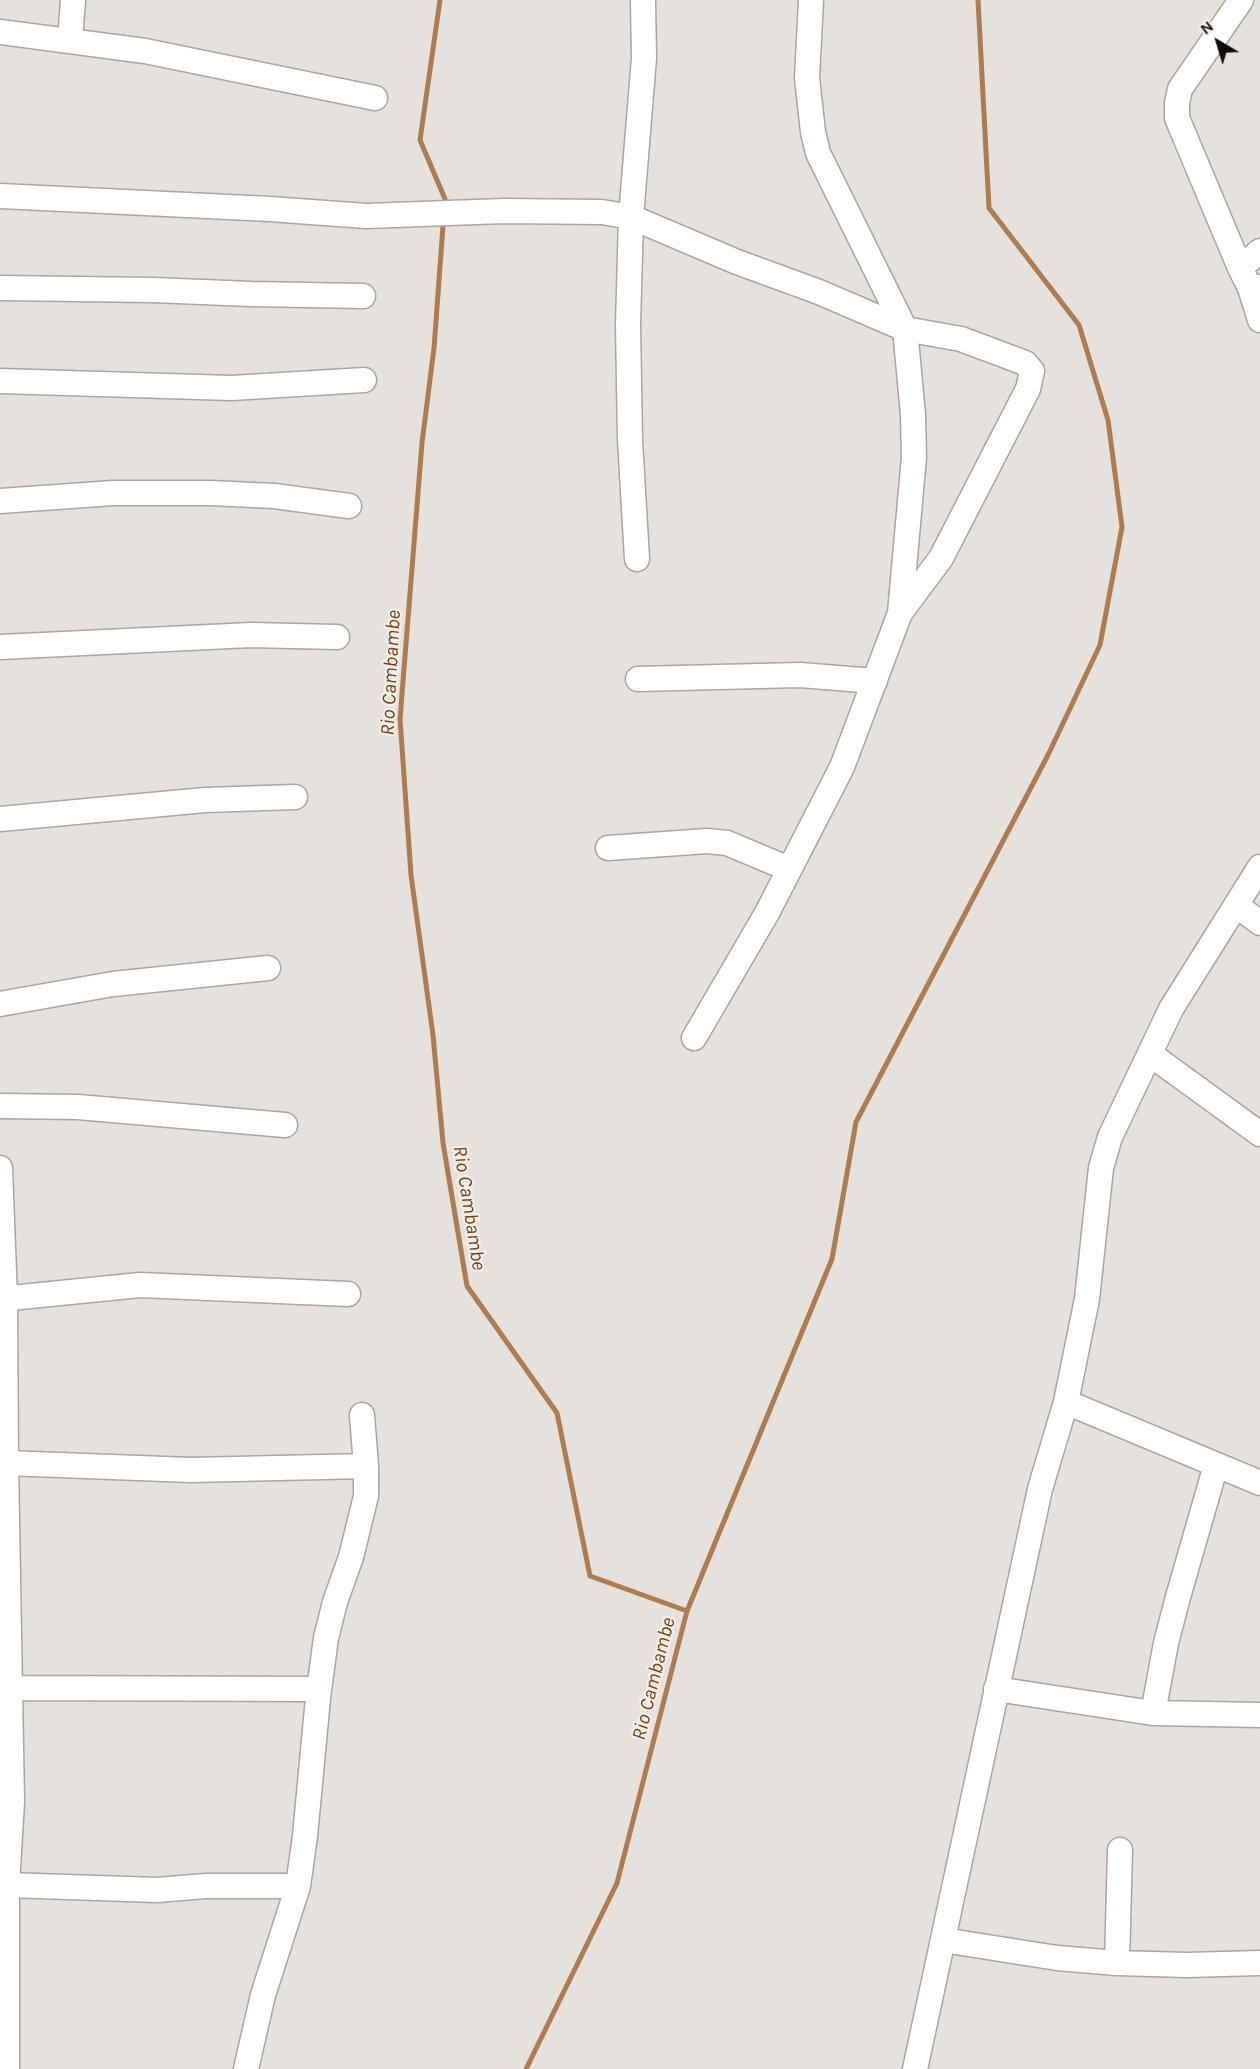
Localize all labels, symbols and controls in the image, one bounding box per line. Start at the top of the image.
north arrow [1188,12,1248,72]
text: N [1196,16,1217,38]
water label: Rio Cambambe [376,610,406,736]
water label: Rio Cambambe [447,1144,491,1272]
water label: Rio Cambambe [627,1615,681,1743]

